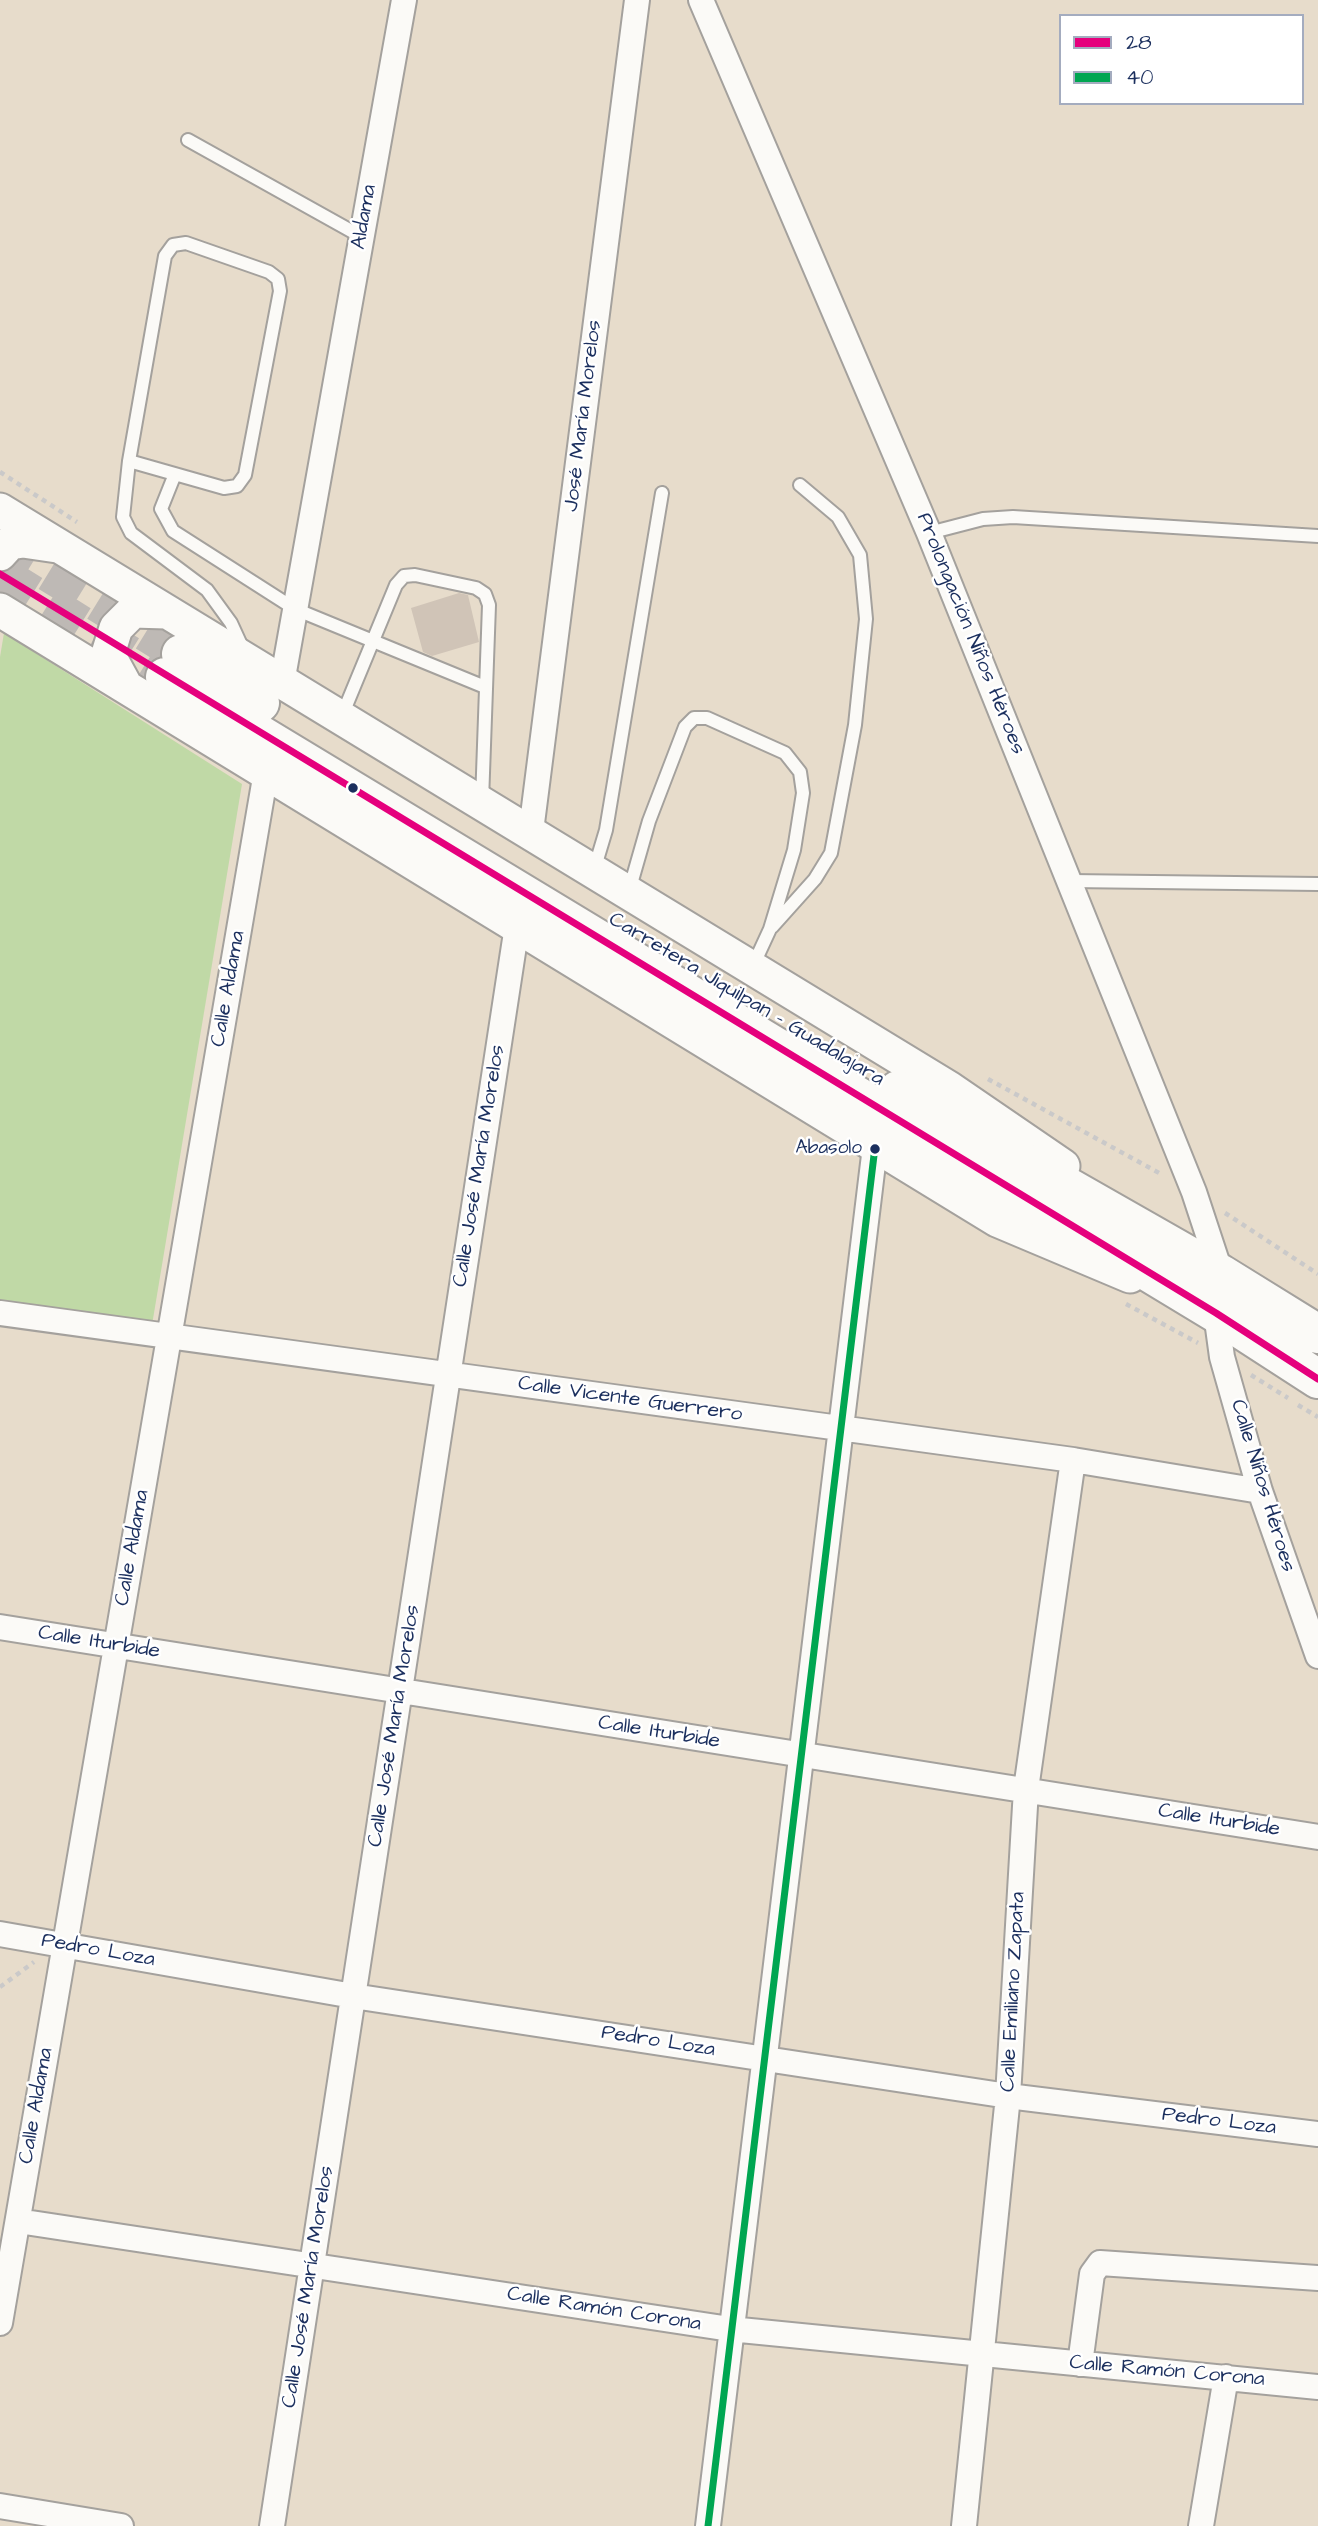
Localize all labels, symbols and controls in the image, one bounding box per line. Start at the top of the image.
legend [1059,14,1304,105]
text: 28 [1126,28,1152,57]
text: 40 [1126,63,1154,92]
street label: Aldama [347,183,383,251]
street label: José María Morelos [560,319,608,513]
street label: Prolongación Niños Héroes [910,510,1030,758]
unlabelled marker [346,781,360,795]
street label: Carretera Jiquilpan - Guadalajara [604,908,888,1092]
street label: Calle Aldama [206,929,252,1049]
street label: Calle José María Morelos [448,1043,512,1289]
place label: Abasolo [796,1138,862,1160]
marker: Abasolo [868,1142,882,1156]
street label: Calle Vicente Guerrero [516,1372,744,1428]
street label: Calle Niños Héroes [1224,1397,1300,1575]
street label: Calle Aldama [110,1488,156,1608]
street label: Calle José María Morelos [363,1603,427,1849]
street label: Calle Iturbide [36,1621,162,1665]
street label: Calle Iturbide [596,1711,722,1755]
street label: Calle Iturbide [1156,1799,1282,1843]
street label: Calle Emiliano Zapata [996,1891,1032,2093]
street label: Pedro Loza [39,1929,157,1973]
street label: Pedro Loza [599,2021,717,2063]
street label: Calle Aldama [14,2046,60,2166]
street label: Pedro Loza [1161,2103,1277,2141]
street label: Calle José María Morelos [277,2164,341,2410]
street label: Calle Ramón Corona [505,2282,703,2338]
street label: Calle Ramón Corona [1068,2351,1266,2393]

